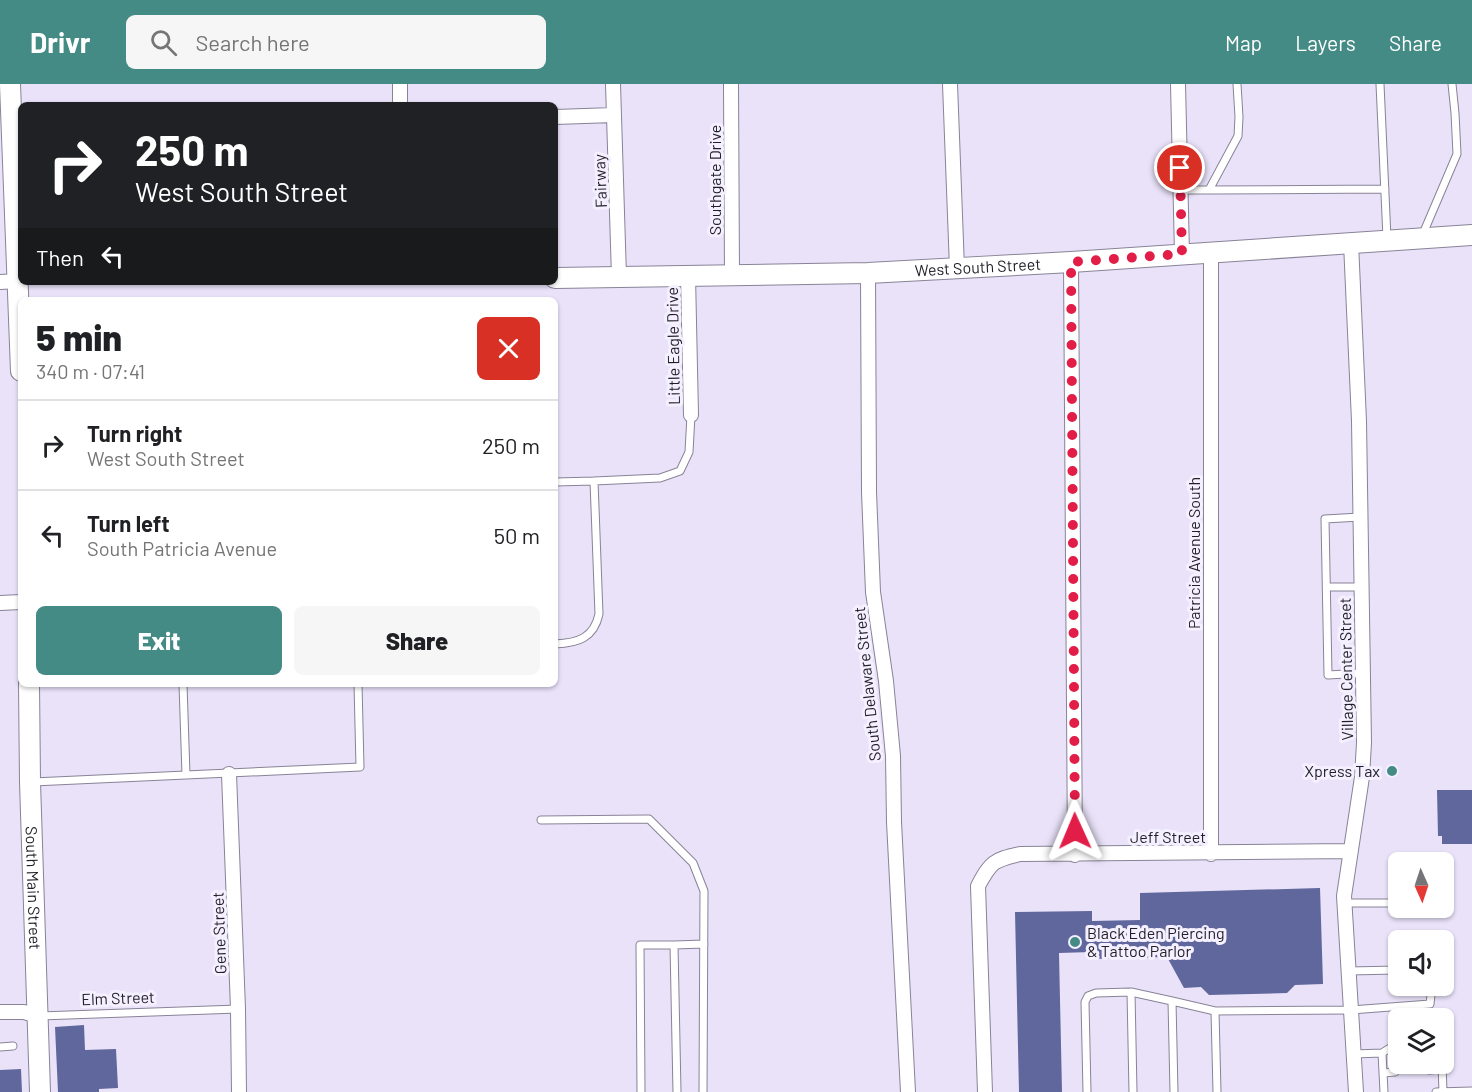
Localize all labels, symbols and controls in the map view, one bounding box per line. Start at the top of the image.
search box [126,15,546,69]
text: Drivr [30,25,90,59]
icon: search [147,26,180,59]
text: Search here [195,29,310,55]
text: Map [1225,30,1262,55]
text: Layers [1295,30,1356,55]
text: Share [1389,30,1442,55]
text: 250 m [135,124,249,174]
street label: Southgate Drive [705,125,724,235]
icon: right [36,126,114,204]
pin [1154,142,1205,193]
icon: arrive [1163,151,1196,184]
street label: Fairway [589,153,610,208]
text: West South Street [135,175,348,207]
icon: left [96,240,129,273]
text: Then [36,244,84,270]
street label: West South Street [914,254,1041,279]
street label: Little Eagle Drive [662,287,683,405]
text: 5 min [36,315,122,358]
button: close [477,317,540,380]
text: 340 m · 07:41 [36,359,145,383]
text: Turn right [87,420,182,446]
icon: right [36,429,69,462]
text: 250 m [482,432,540,458]
text: West South Street [87,446,245,470]
street label: Patricia Avenue South [1184,477,1203,629]
text: Turn left [87,510,170,536]
icon: left [36,519,69,552]
text: 50 m [494,522,540,548]
text: South Patricia Avenue [87,536,277,560]
street label: Village Center Street [1335,597,1356,741]
button: Exit [36,606,282,675]
button: Share [294,606,540,675]
street label: South Delaware Street [849,606,884,762]
place label: Xpress Tax [1305,761,1380,780]
marker: Xpress Tax [1385,764,1399,778]
position arrow [1043,799,1107,863]
street label: South Main Street [22,826,45,950]
street label: Jeff Street [1130,827,1206,846]
north arrow [1388,852,1454,918]
map controls [1388,852,1454,1074]
street label: Gene Street [208,892,229,974]
place label: Black Eden Piercing & Tattoo Parlor [1087,923,1225,960]
button: sound [1388,930,1454,996]
marker: Black Eden Piercing & Tattoo Parlor [1068,935,1082,949]
street label: Elm Street [81,987,155,1008]
button: layers [1388,1008,1454,1074]

